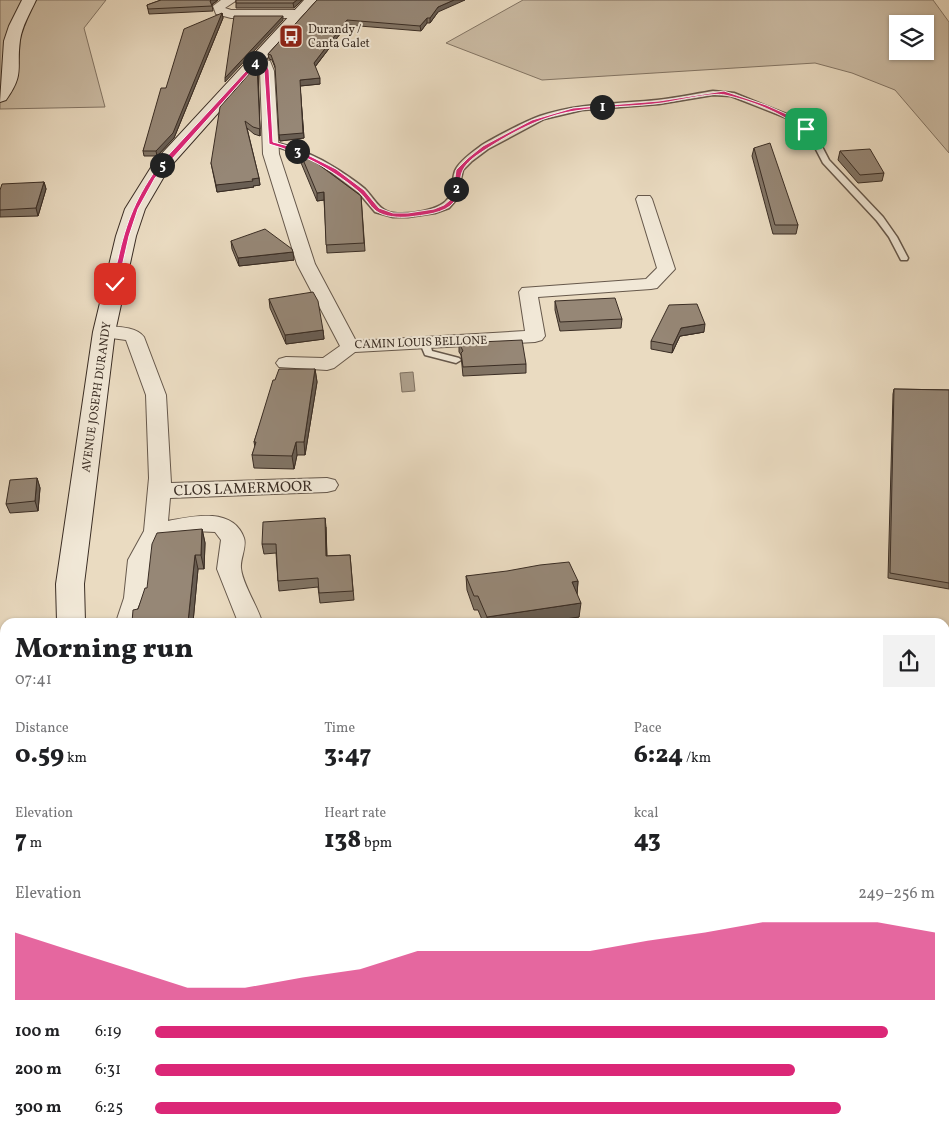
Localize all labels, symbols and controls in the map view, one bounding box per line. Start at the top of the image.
map controls [889,15,934,60]
button: layers [889,15,934,60]
place label: Durandy / Canta Galet [308,22,370,52]
bus stop icon: Durandy / Canta Galet [278,23,304,49]
pin: 4 [242,50,268,76]
text: 4 [251,54,260,73]
pin: 1 [590,94,614,120]
text: 1 [600,98,605,117]
pin [785,108,827,150]
icon: arrive [792,115,820,143]
pin: 3 [284,138,310,164]
text: 3 [294,142,301,161]
pin: 5 [150,152,174,178]
text: 5 [159,156,166,175]
pin: 2 [444,176,468,202]
text: 2 [453,180,460,199]
pin [94,263,136,305]
icon: check [101,270,129,298]
street label: AVENUE JOSEPH DURANDY [78,320,116,474]
street label: CAMIN LOUIS BELLONE [354,333,488,353]
street label: CLOS LAMERMOOR [173,477,313,502]
text: Morning run [15,630,193,669]
button: share [883,635,935,687]
text: 07:41 [15,669,52,691]
text: Distance [15,719,69,738]
text: Time [324,719,355,738]
text: Pace [634,719,662,738]
text: 0.59 [15,738,64,773]
text: 3:47 [324,738,371,773]
text: 6:24 [634,738,683,773]
text: km [64,749,87,768]
text: /km [683,749,711,768]
text: Elevation [15,804,73,823]
text: Heart rate [324,804,386,823]
text: kcal [634,804,659,823]
text: 7 [15,823,27,858]
text: 138 [324,823,361,858]
text: 43 [634,823,661,858]
text: m [27,834,42,853]
text: bpm [361,834,392,853]
text: Elevation [15,883,82,905]
text: 249–256 m [858,883,935,905]
text: 100 m [15,1021,60,1043]
text: 6:19 [95,1021,121,1043]
text: 200 m [15,1059,62,1081]
text: 6:31 [95,1059,121,1081]
text: 300 m [15,1097,61,1119]
text: 6:25 [95,1097,123,1119]

